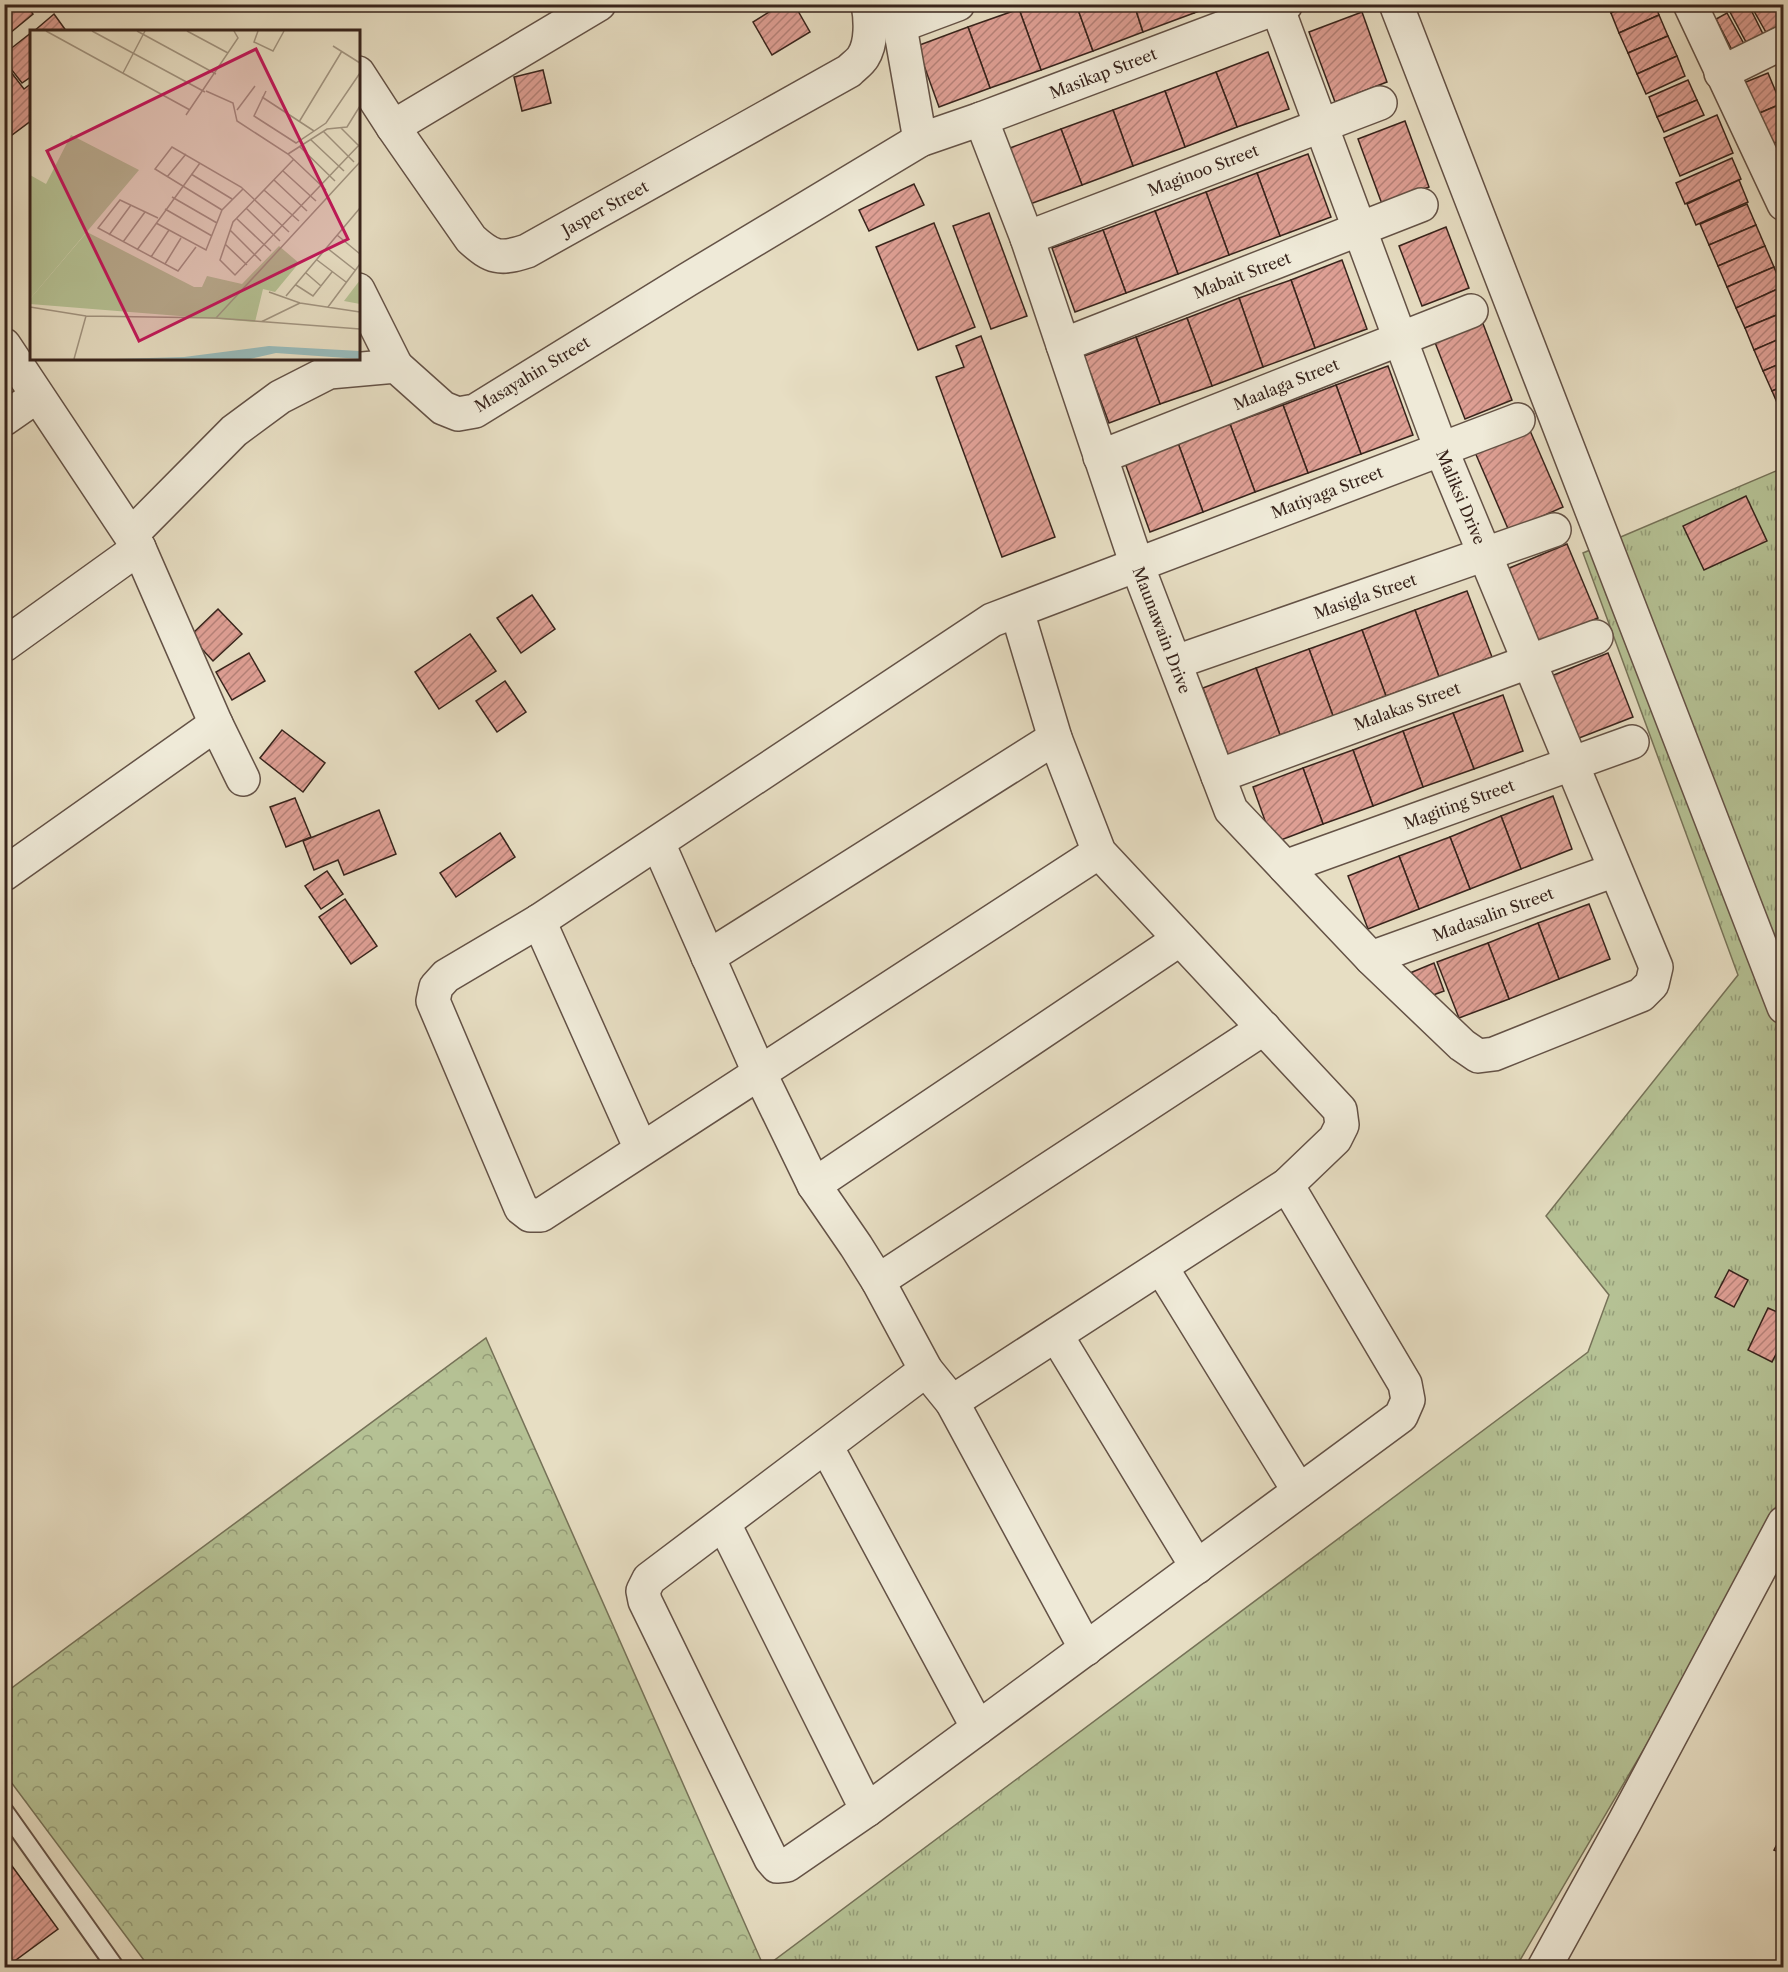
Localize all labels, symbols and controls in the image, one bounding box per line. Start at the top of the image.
inset map [30,30,360,360]
street label: Masikap Street [1047,43,1160,103]
street label: Maginoo Street [1145,140,1262,200]
street label: Jasper Street [556,176,652,241]
street label: Mabait Street [1190,247,1294,303]
street label: Masayahin Street [471,332,594,416]
street label: Maalaga Street [1230,354,1342,414]
street label: Maliksi Drive [1432,447,1490,547]
street label: Matiyaga Street [1268,461,1386,522]
street label: Maunawain Drive [1129,564,1195,696]
street label: Masigla Street [1311,569,1419,623]
street label: Malakas Street [1351,677,1463,734]
street label: Magiting Street [1401,775,1517,833]
street label: Madasalin Street [1430,883,1557,945]

